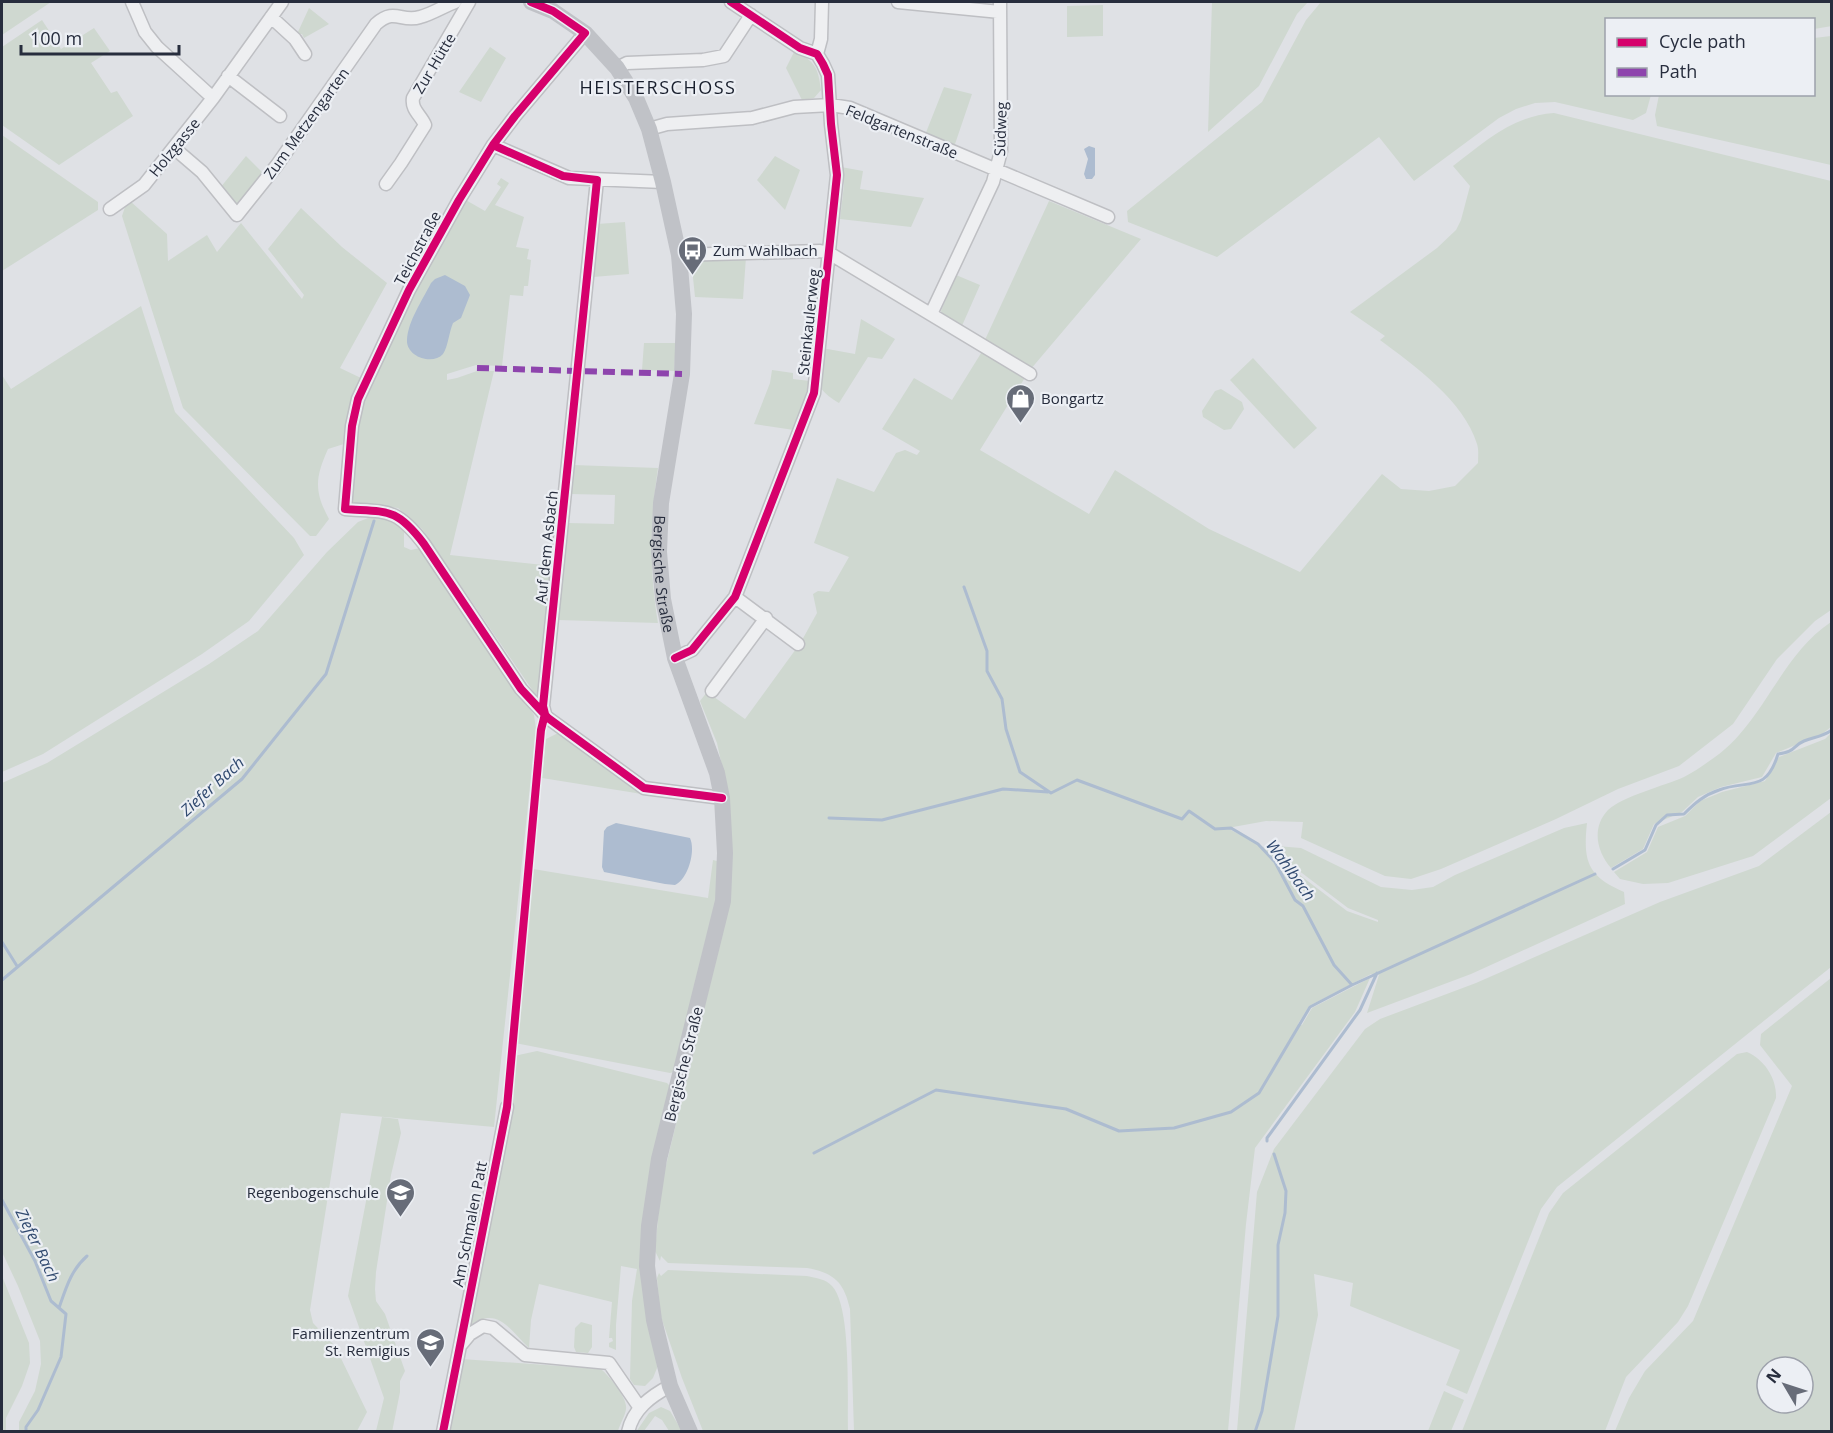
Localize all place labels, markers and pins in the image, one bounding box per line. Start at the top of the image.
bus stop icon: Zum Wahlbach [676,234,708,276]
place label: Zum Wahlbach [713,240,818,260]
shop icon: Bongartz [1004,382,1036,424]
place label: Bongartz [1041,388,1104,408]
school or university icon: Regenbogenschule [384,1176,416,1218]
place label: Regenbogenschule [247,1182,379,1202]
place label: Familienzentrum St. Remigius [292,1323,410,1360]
school or university icon: Familienzentrum St. Remigius [415,1326,447,1368]

